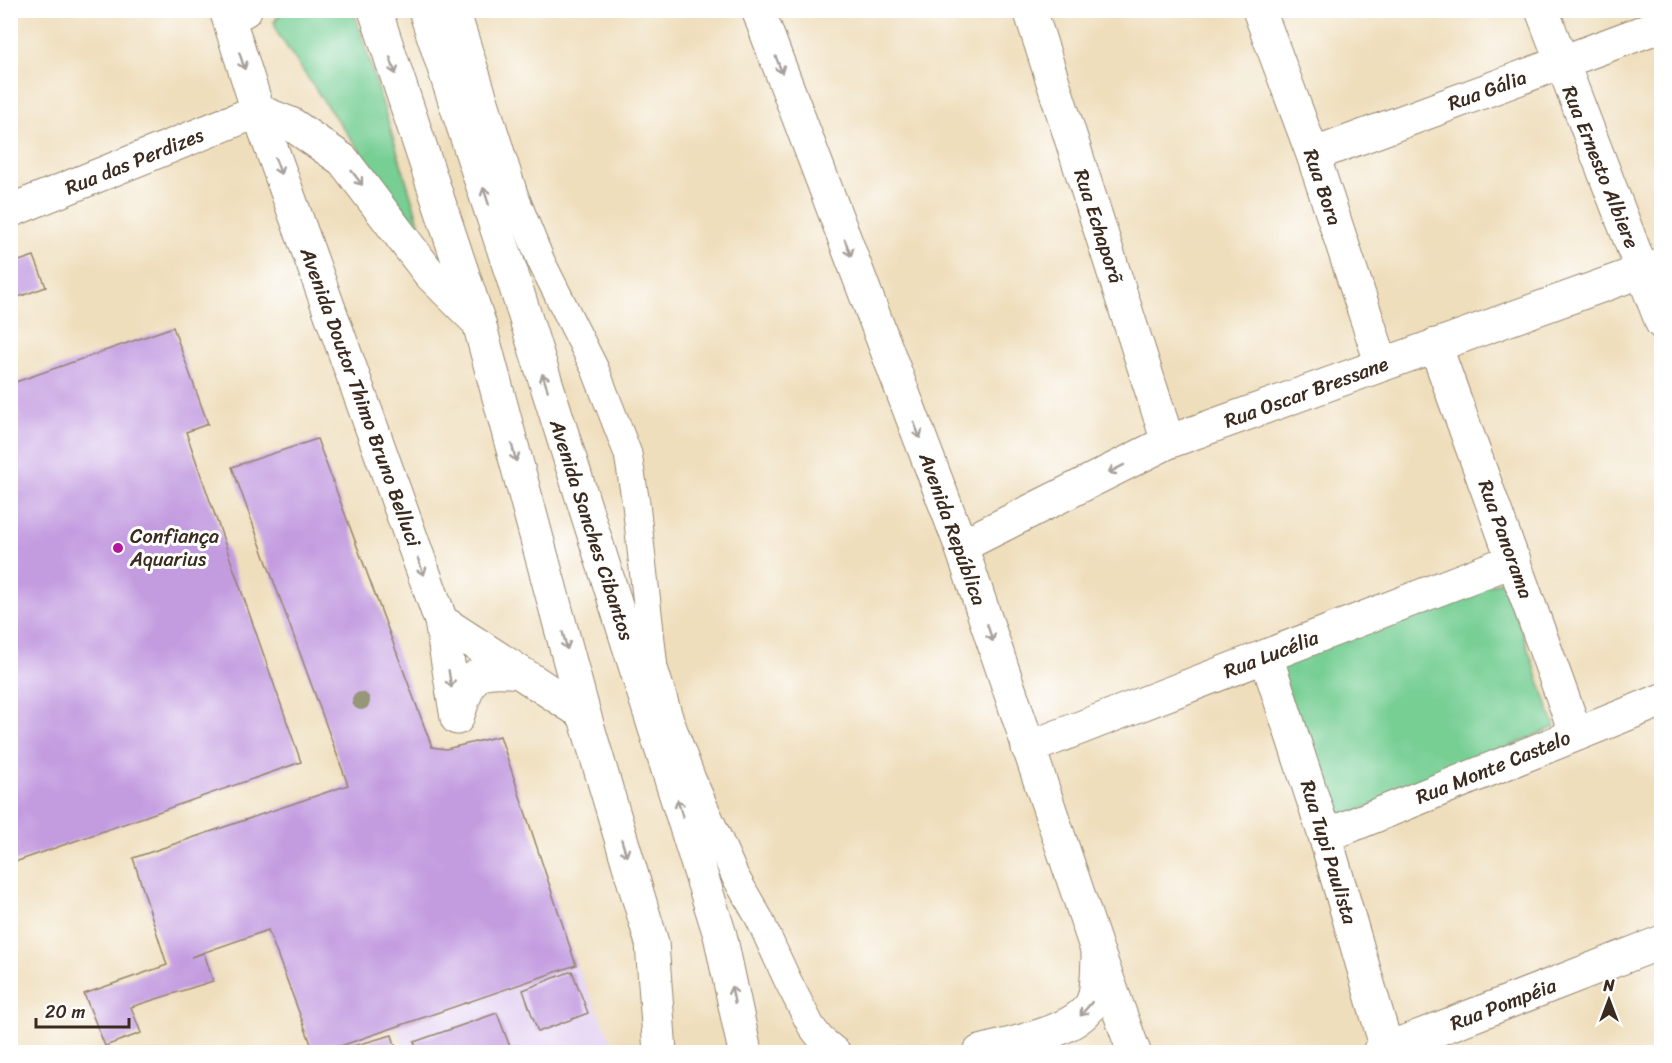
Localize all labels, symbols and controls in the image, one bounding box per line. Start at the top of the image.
one-way arrow [238,51,249,70]
one-way arrow [774,55,785,74]
one-way arrow [388,56,399,75]
street label: Rua Gália [1443,60,1532,121]
street label: Rua Ernesto Albiere [1552,80,1649,254]
street label: Rua das Perdizes [59,117,210,205]
street label: Rua Bora [1293,144,1352,230]
one-way arrow [274,156,285,175]
street label: Rua Echaporã [1064,164,1134,289]
one-way arrow [350,170,363,186]
one-way arrow [479,187,490,206]
one-way arrow [843,238,854,256]
street label: Avenida Doutor Thimo Bruno Belluci [290,242,432,553]
street label: Rua Oscar Bressane [1219,346,1394,438]
one-way arrow [539,373,550,392]
street label: Avenida Sanches Cibantos [539,414,644,646]
one-way arrow [912,420,923,439]
one-way arrow [508,443,520,462]
street label: Avenida República [908,447,996,611]
one-way arrow [1107,463,1125,475]
street label: Rua Panorama [1468,475,1543,604]
place label: Confiança Aquarius [129,519,219,577]
marker: Confiança Aquarius [111,541,125,555]
one-way arrow [417,557,428,576]
street label: Rua Lucélia [1218,620,1325,689]
one-way arrow [985,623,996,642]
one-way arrow [559,631,571,650]
one-way arrow [445,669,456,688]
street label: Rua Monte Castelo [1410,720,1576,815]
street label: Rua Tupi Paulista [1290,776,1367,930]
one-way arrow [674,799,685,818]
one-way arrow [619,838,630,857]
street label: Rua Pompéia [1445,968,1562,1041]
north arrow [1579,970,1639,1030]
text: N [1602,971,1615,1000]
one-way arrow [727,986,738,1006]
scale bar [36,991,129,1029]
text: 20 m [45,996,85,1028]
one-way arrow [1079,1001,1092,1017]

